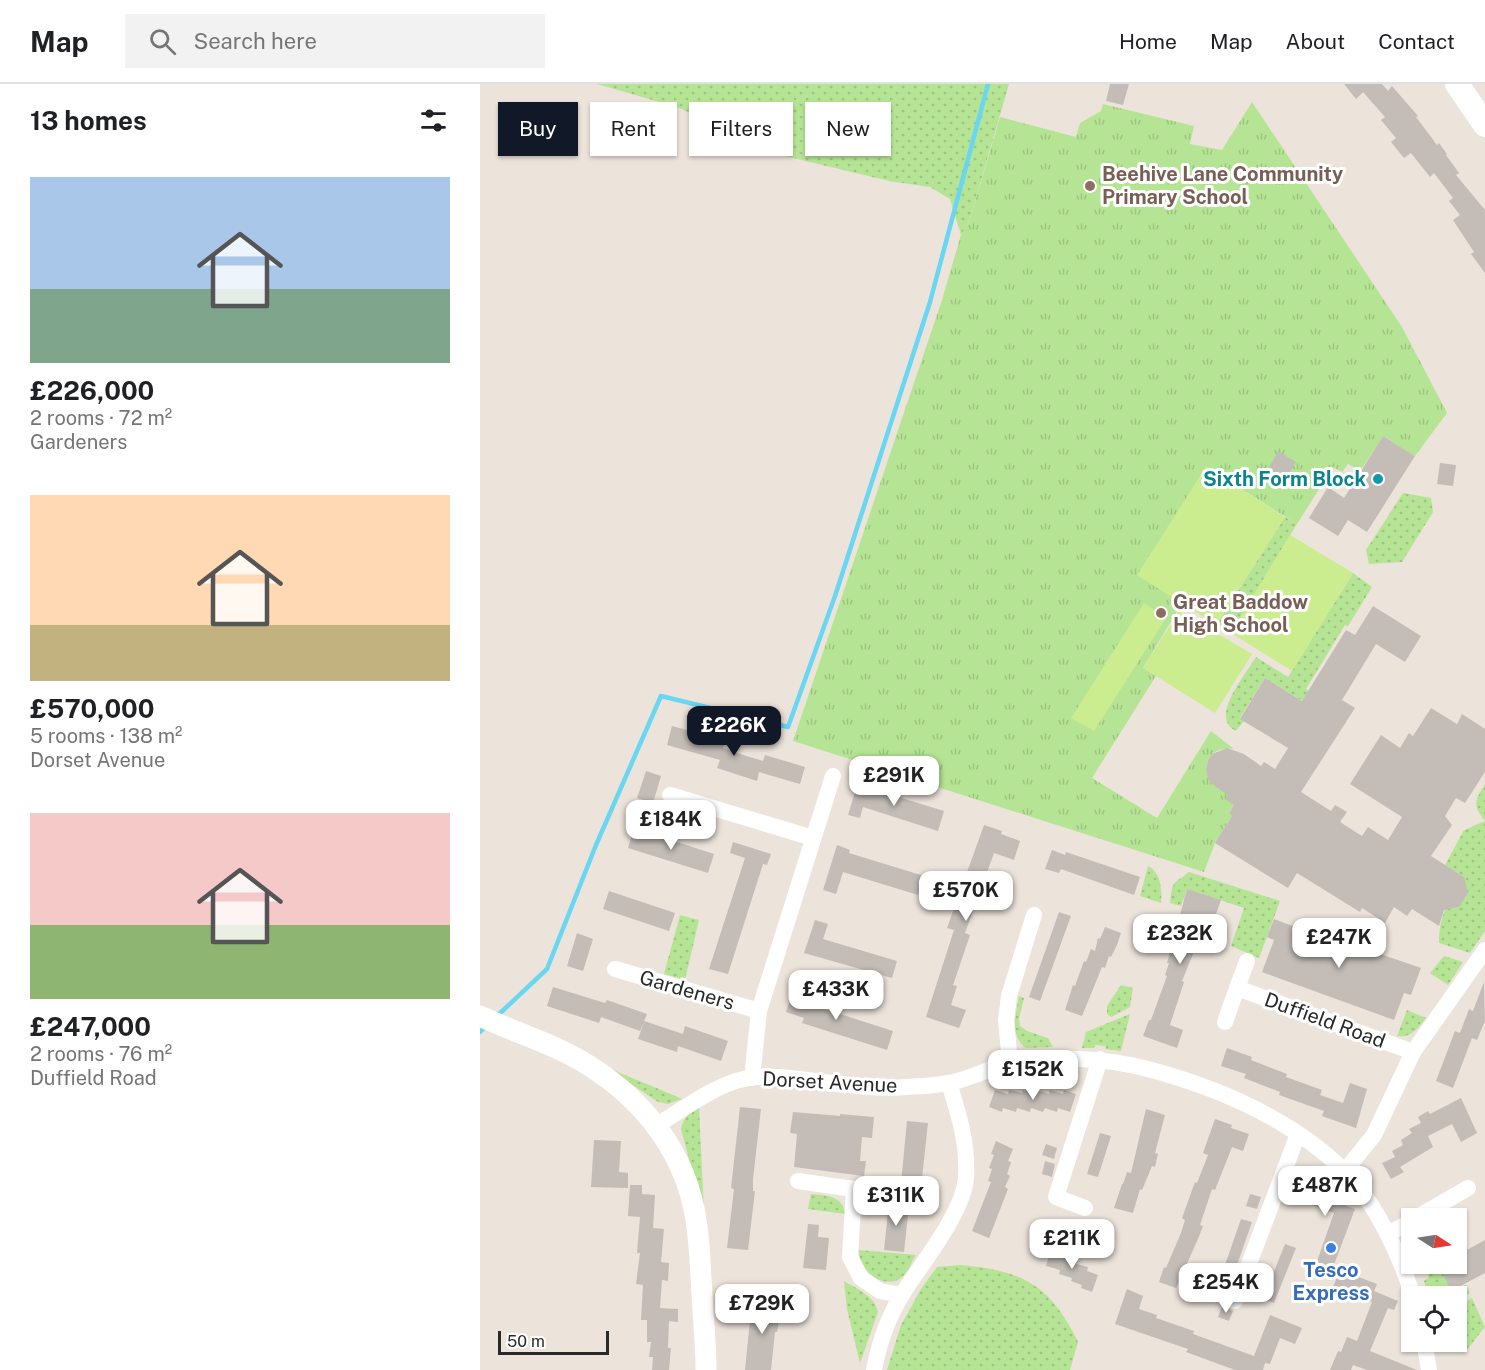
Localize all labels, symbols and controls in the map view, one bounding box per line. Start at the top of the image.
search box [125,14,545,68]
text: Map [30,25,89,58]
icon: search [146,25,179,58]
text: Search here [194,28,317,54]
text: Home [1119,29,1177,54]
text: Map [1210,29,1253,54]
text: About [1286,29,1345,54]
text: Contact [1378,29,1455,54]
chip: Buy [498,102,578,156]
chip: Rent [590,102,677,156]
chip: Filters [689,102,793,156]
chip: New [805,102,891,156]
icon: filters [417,104,450,137]
text: 13 homes [30,105,147,136]
place label: Beehive Lane Community Primary School [1102,162,1343,209]
marker: Beehive Lane Community Primary School [1083,179,1097,193]
icon: home [186,216,294,324]
text: £226,000 [30,375,154,406]
text: 2 rooms · 72 m² [30,406,172,430]
text: Gardeners [30,430,127,454]
place label: Sixth Form Block [1203,467,1366,491]
marker: Sixth Form Block [1371,472,1385,486]
icon: home [186,534,294,642]
place label: Great Baddow High School [1173,590,1308,637]
marker: Great Baddow High School [1154,606,1168,620]
text: £570,000 [30,693,155,724]
pin: £226K [692,706,776,757]
text: £226K [701,713,767,737]
text: 5 rooms · 138 m² [30,724,182,748]
text: Dorset Avenue [30,748,165,772]
pin: £291K [852,756,936,807]
text: £291K [863,763,925,787]
pin: £184K [629,800,713,851]
text: £184K [640,807,702,831]
icon: home [186,852,294,960]
pin: £570K [924,871,1008,922]
text: £570K [933,878,999,902]
pin: £232K [1138,914,1222,965]
pin: £247K [1297,918,1381,969]
text: £232K [1147,921,1213,945]
text: £247K [1306,925,1372,949]
street label: Gardeners [637,965,737,1015]
pin: £433K [794,970,878,1021]
text: £433K [803,977,869,1001]
street label: Duffield Road [1261,987,1389,1053]
text: £247,000 [30,1011,151,1042]
text: 2 rooms · 76 m² [30,1042,172,1066]
pin: £152K [991,1050,1075,1101]
text: £152K [1002,1057,1064,1081]
text: Duffield Road [30,1066,157,1090]
street label: Dorset Avenue [762,1066,898,1098]
pin: £487K [1283,1166,1367,1217]
text: £487K [1292,1173,1358,1197]
pin: £311K [854,1176,938,1227]
text: £311K [867,1183,925,1207]
north arrow [1401,1208,1467,1274]
map controls [1401,1208,1467,1352]
pin: £211K [1030,1219,1114,1270]
text: £211K [1043,1226,1101,1250]
marker: Tesco Express [1324,1241,1338,1255]
place label: Tesco Express [1292,1258,1370,1305]
pin: £254K [1184,1263,1268,1314]
text: £254K [1193,1270,1259,1294]
pin: £729K [720,1284,804,1335]
button: locate [1401,1286,1467,1352]
text: £729K [729,1291,795,1315]
scale bar [498,1328,609,1356]
text: 50 m [507,1332,545,1351]

